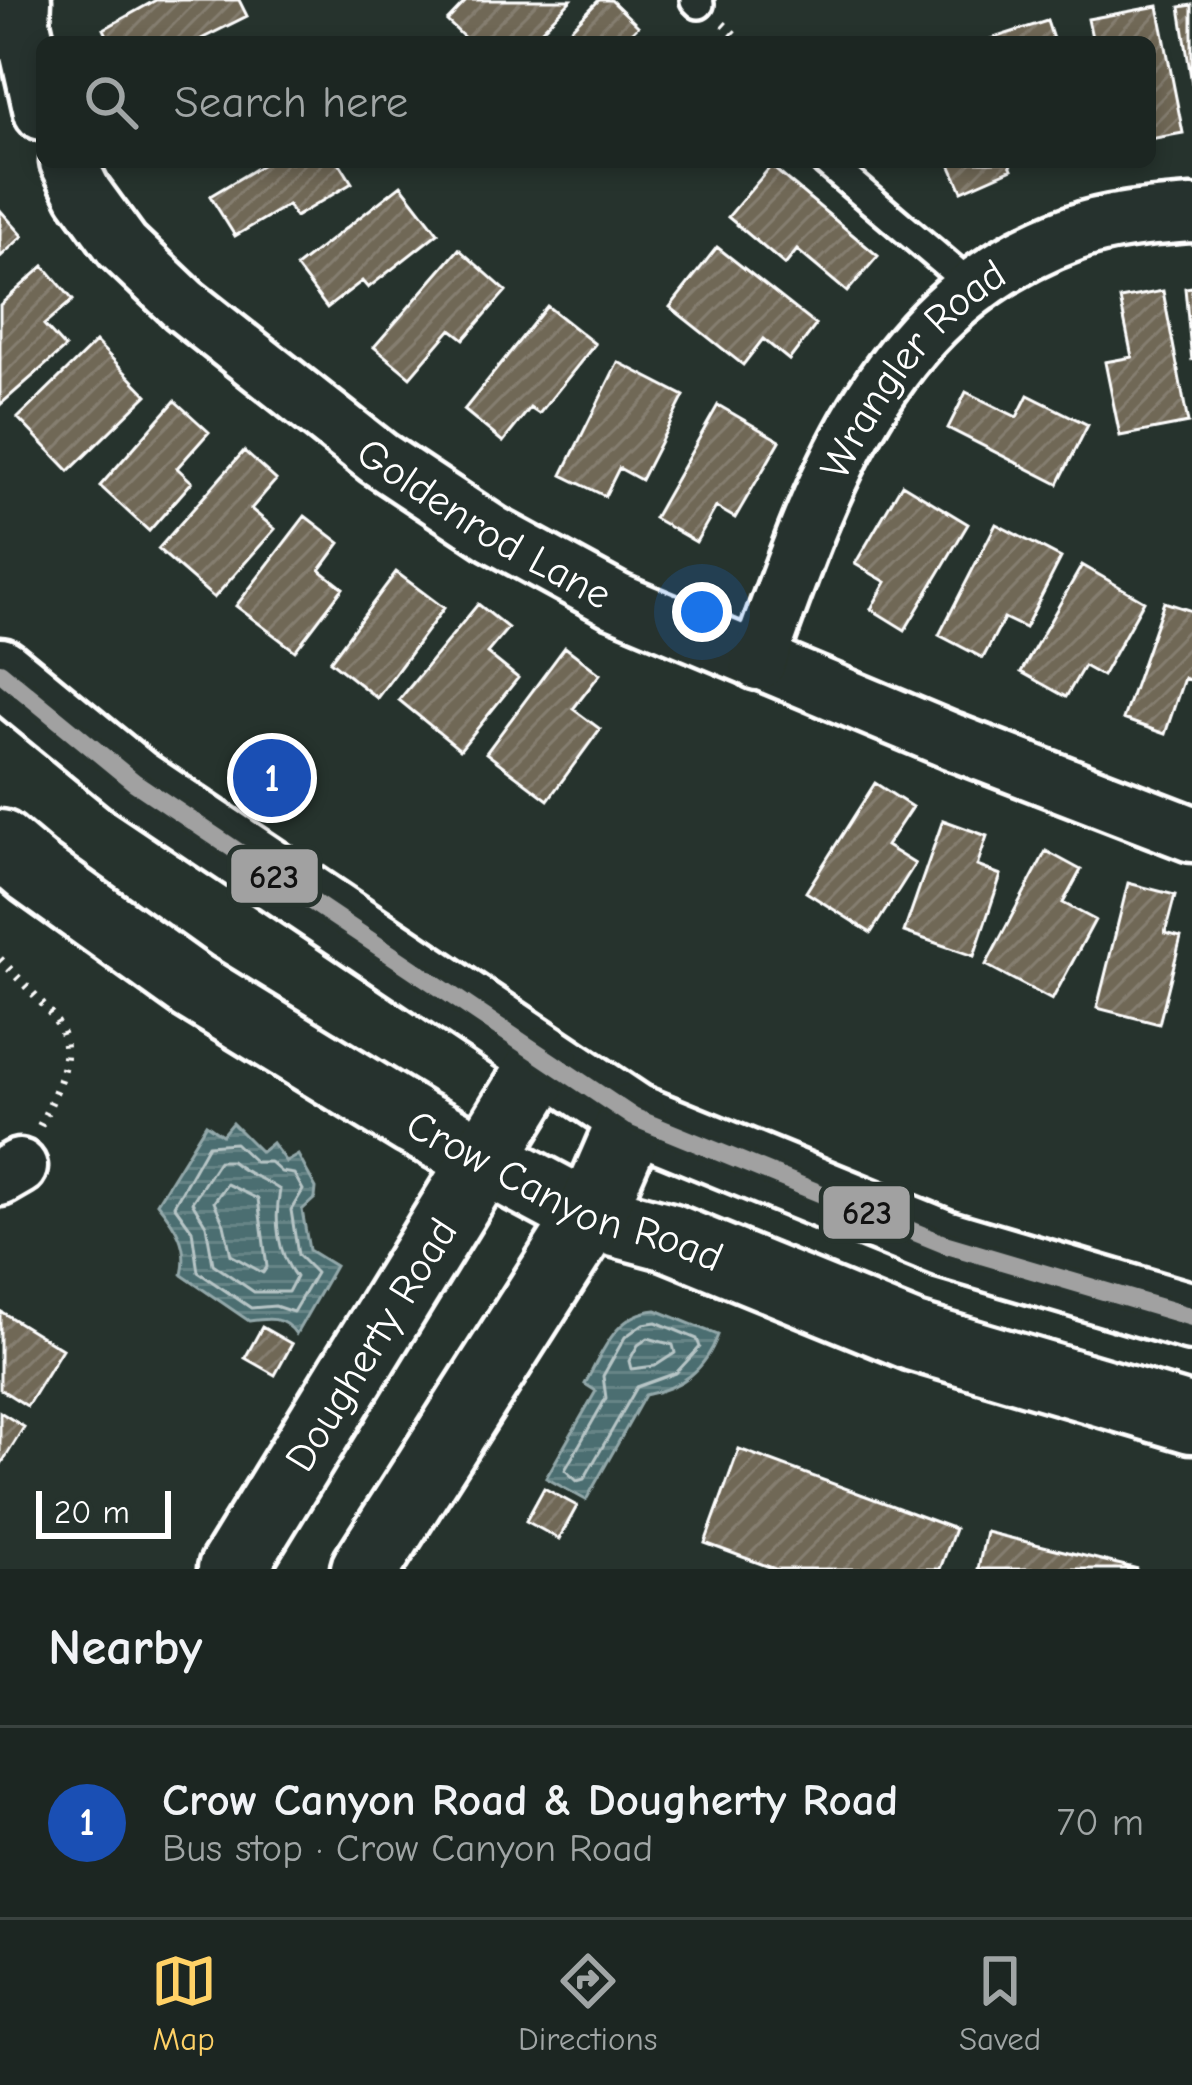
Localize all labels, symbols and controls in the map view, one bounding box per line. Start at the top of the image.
search box [36,36,1156,168]
icon: search [78,69,144,135]
text: Search here [174,76,408,128]
street label: Wrangler Road [810,249,1015,487]
street label: Goldenrod Lane [347,428,620,620]
your location [672,582,732,642]
pin: 1 [233,733,311,823]
line badge: 623 [229,847,320,905]
text: 623 [249,858,299,896]
street label: Crow Canyon Road [398,1100,730,1282]
line badge: 623 [821,1184,912,1241]
text: 623 [842,1194,892,1232]
street label: Dougherty Road [275,1209,468,1480]
scale bar [36,1485,171,1538]
text: 20 m [54,1493,130,1531]
text: Nearby [48,1618,202,1677]
text: Crow Canyon Road & Dougherty Road [162,1774,898,1826]
text: 1 [79,1800,95,1845]
text: 70 m [1057,1800,1144,1845]
text: Bus stop · Crow Canyon Road [162,1826,653,1871]
tab: Map [151,1948,217,2058]
tab: Directions [518,1948,658,2058]
tab: Saved [959,1948,1041,2058]

